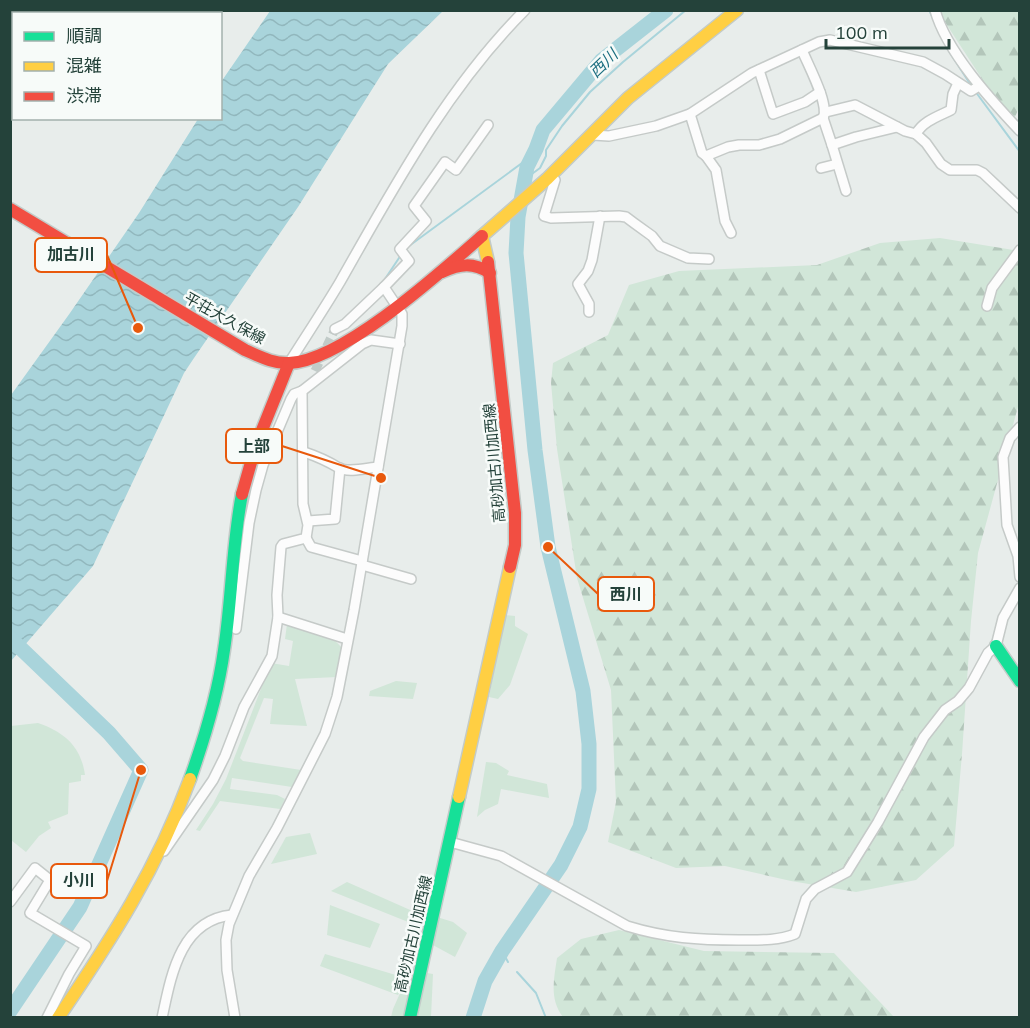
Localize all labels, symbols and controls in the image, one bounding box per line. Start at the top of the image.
legend [12,12,222,120]
scale bar [826,12,949,50]
text: 100 m [835,21,888,44]
text: 順調 [66,24,102,47]
water label: 西川 [585,43,623,81]
text: 混雑 [66,54,102,77]
text: 渋滞 [66,84,102,107]
callout: 加古川 [35,238,107,272]
text: 加古川 [47,244,95,264]
street label: 平荘大久保線 [181,288,269,348]
street label: 高砂加古川加西線 [479,402,509,524]
callout: 上部 [226,429,282,463]
text: 上部 [238,436,270,456]
callout: 西川 [598,577,654,611]
text: 西川 [610,584,642,604]
callout: 小川 [51,864,107,898]
text: 小川 [63,870,95,890]
street label: 高砂加古川加西線 [390,873,436,995]

